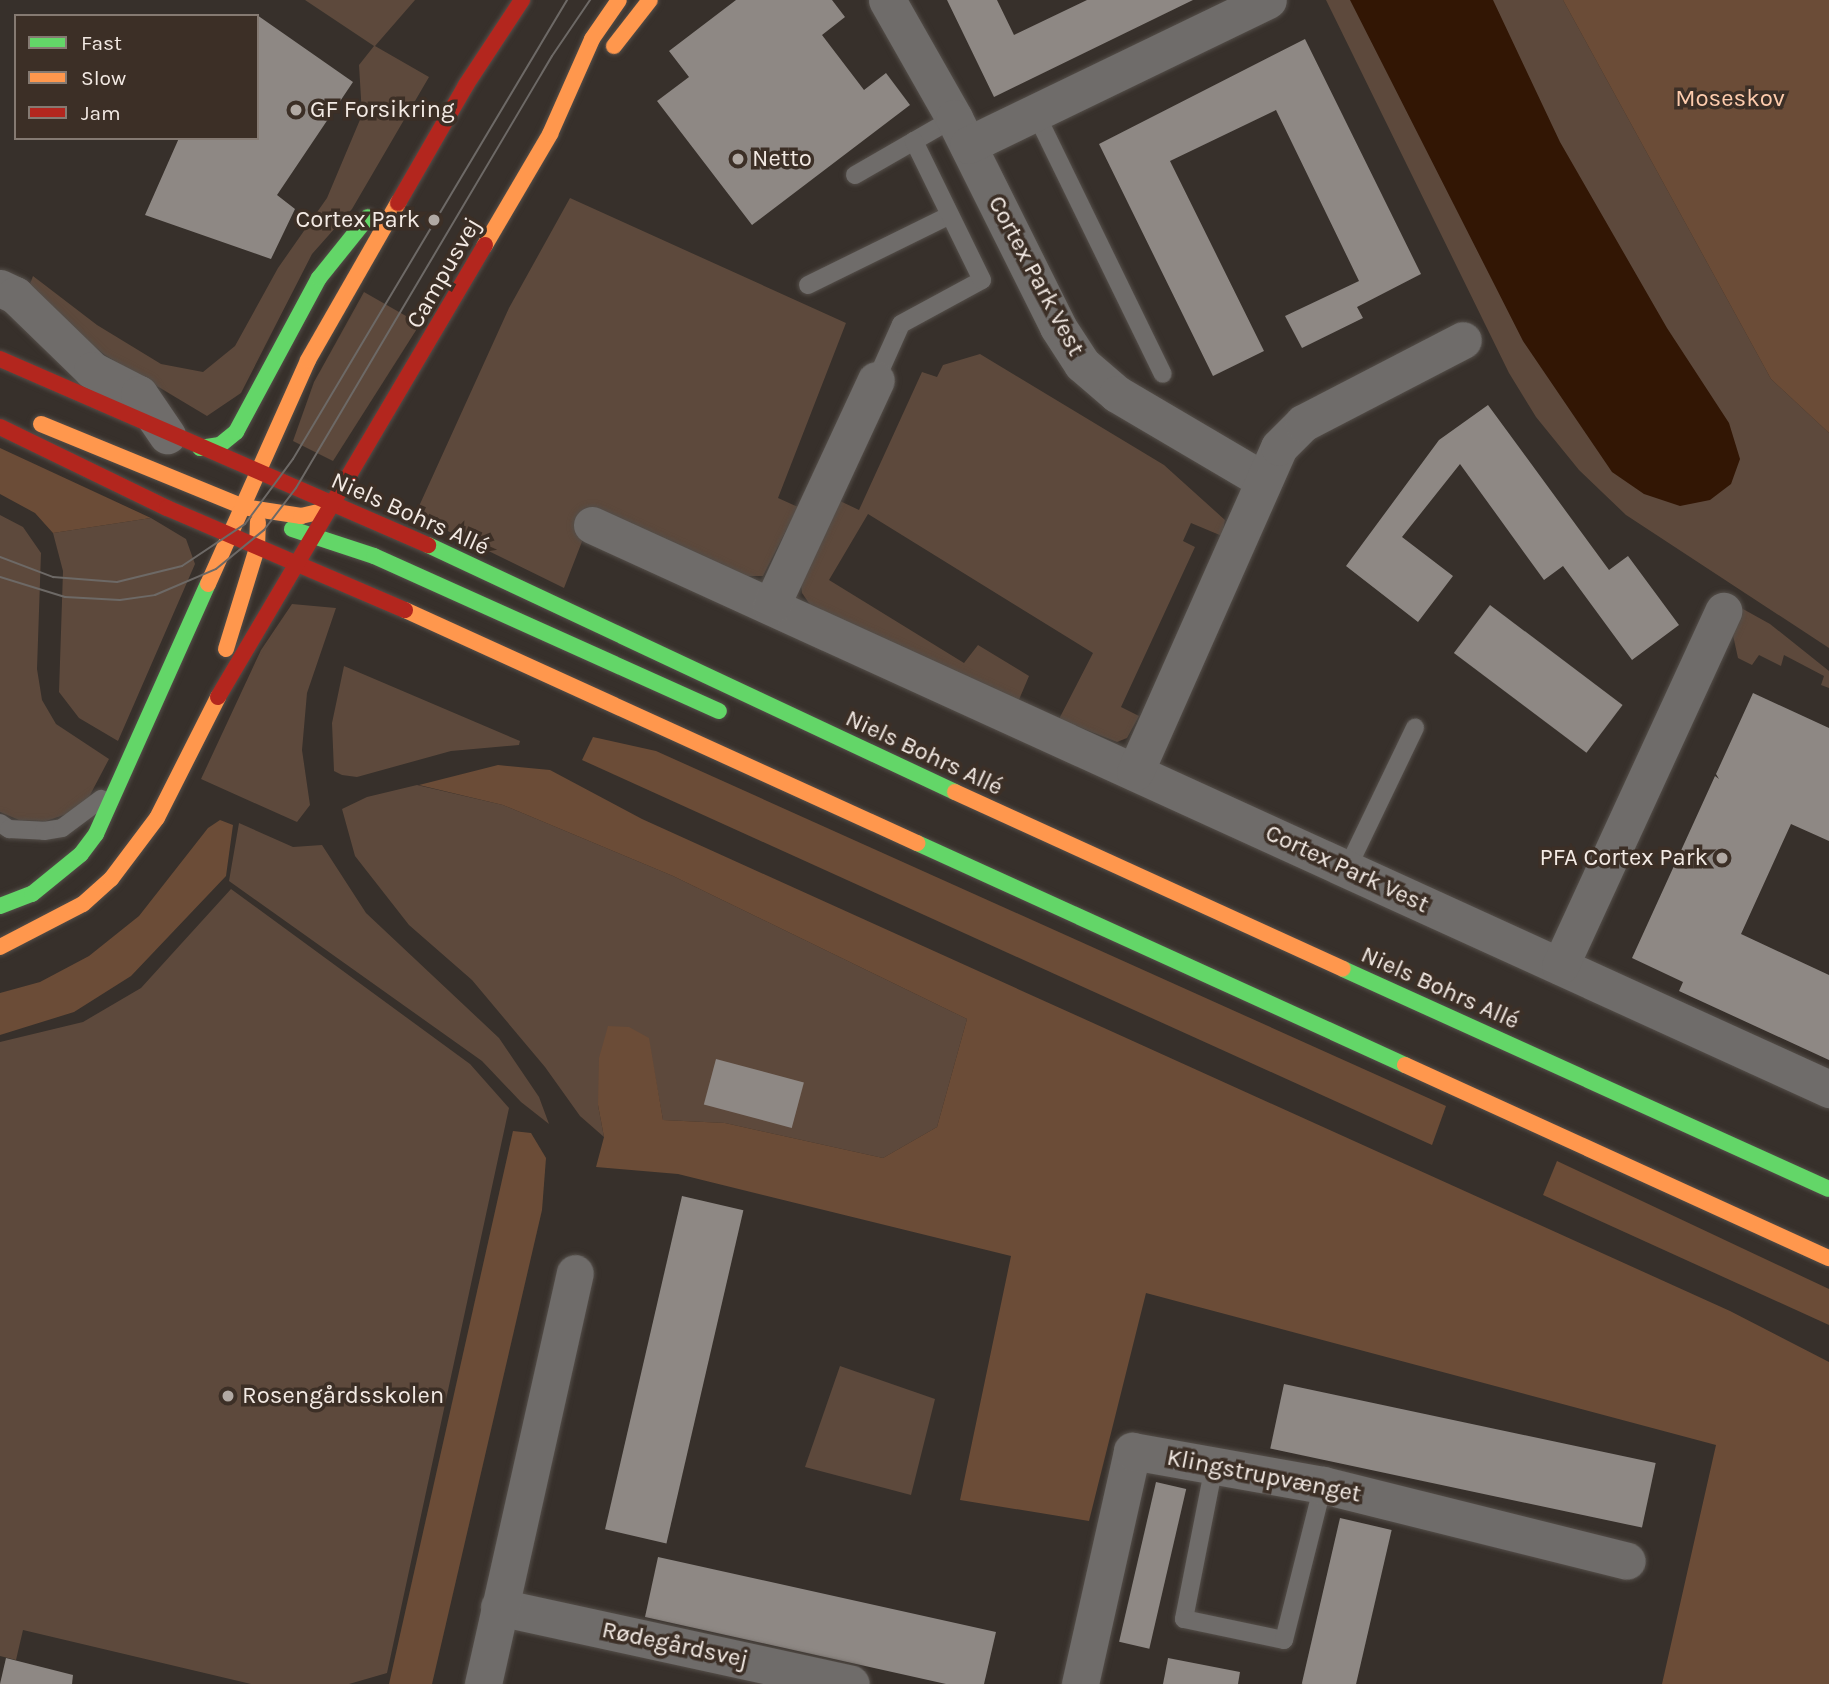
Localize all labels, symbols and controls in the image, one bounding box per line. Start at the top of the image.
legend [14,14,259,140]
text: Fast [81,31,122,55]
text: Slow [81,66,126,90]
park label: Moseskov [1675,85,1785,113]
place label: GF Forsikring [310,96,455,124]
text: Jam [81,101,121,125]
marker: GF Forsikring [288,102,304,118]
place label: Netto [752,145,812,173]
marker: Netto [730,151,746,167]
street label: Cortex Park Vest [982,191,1090,361]
place label: Cortex Park [295,206,420,234]
street label: Campusvej [401,212,487,334]
marker: Cortex Park [426,212,442,228]
street label: Niels Bohrs Allé [327,466,493,562]
street label: Niels Bohrs Allé [841,704,1007,802]
street label: Cortex Park Vest [1261,819,1433,919]
place label: PFA Cortex Park [1539,844,1708,872]
marker: PFA Cortex Park [1714,850,1730,866]
street label: Niels Bohrs Allé [1357,940,1523,1036]
place label: Rosengårdsskolen [242,1382,444,1410]
marker: Rosengårdsskolen [220,1388,236,1404]
street label: Klingstrupvænget [1165,1443,1363,1509]
street label: Rødegårdsvej [599,1615,751,1675]

